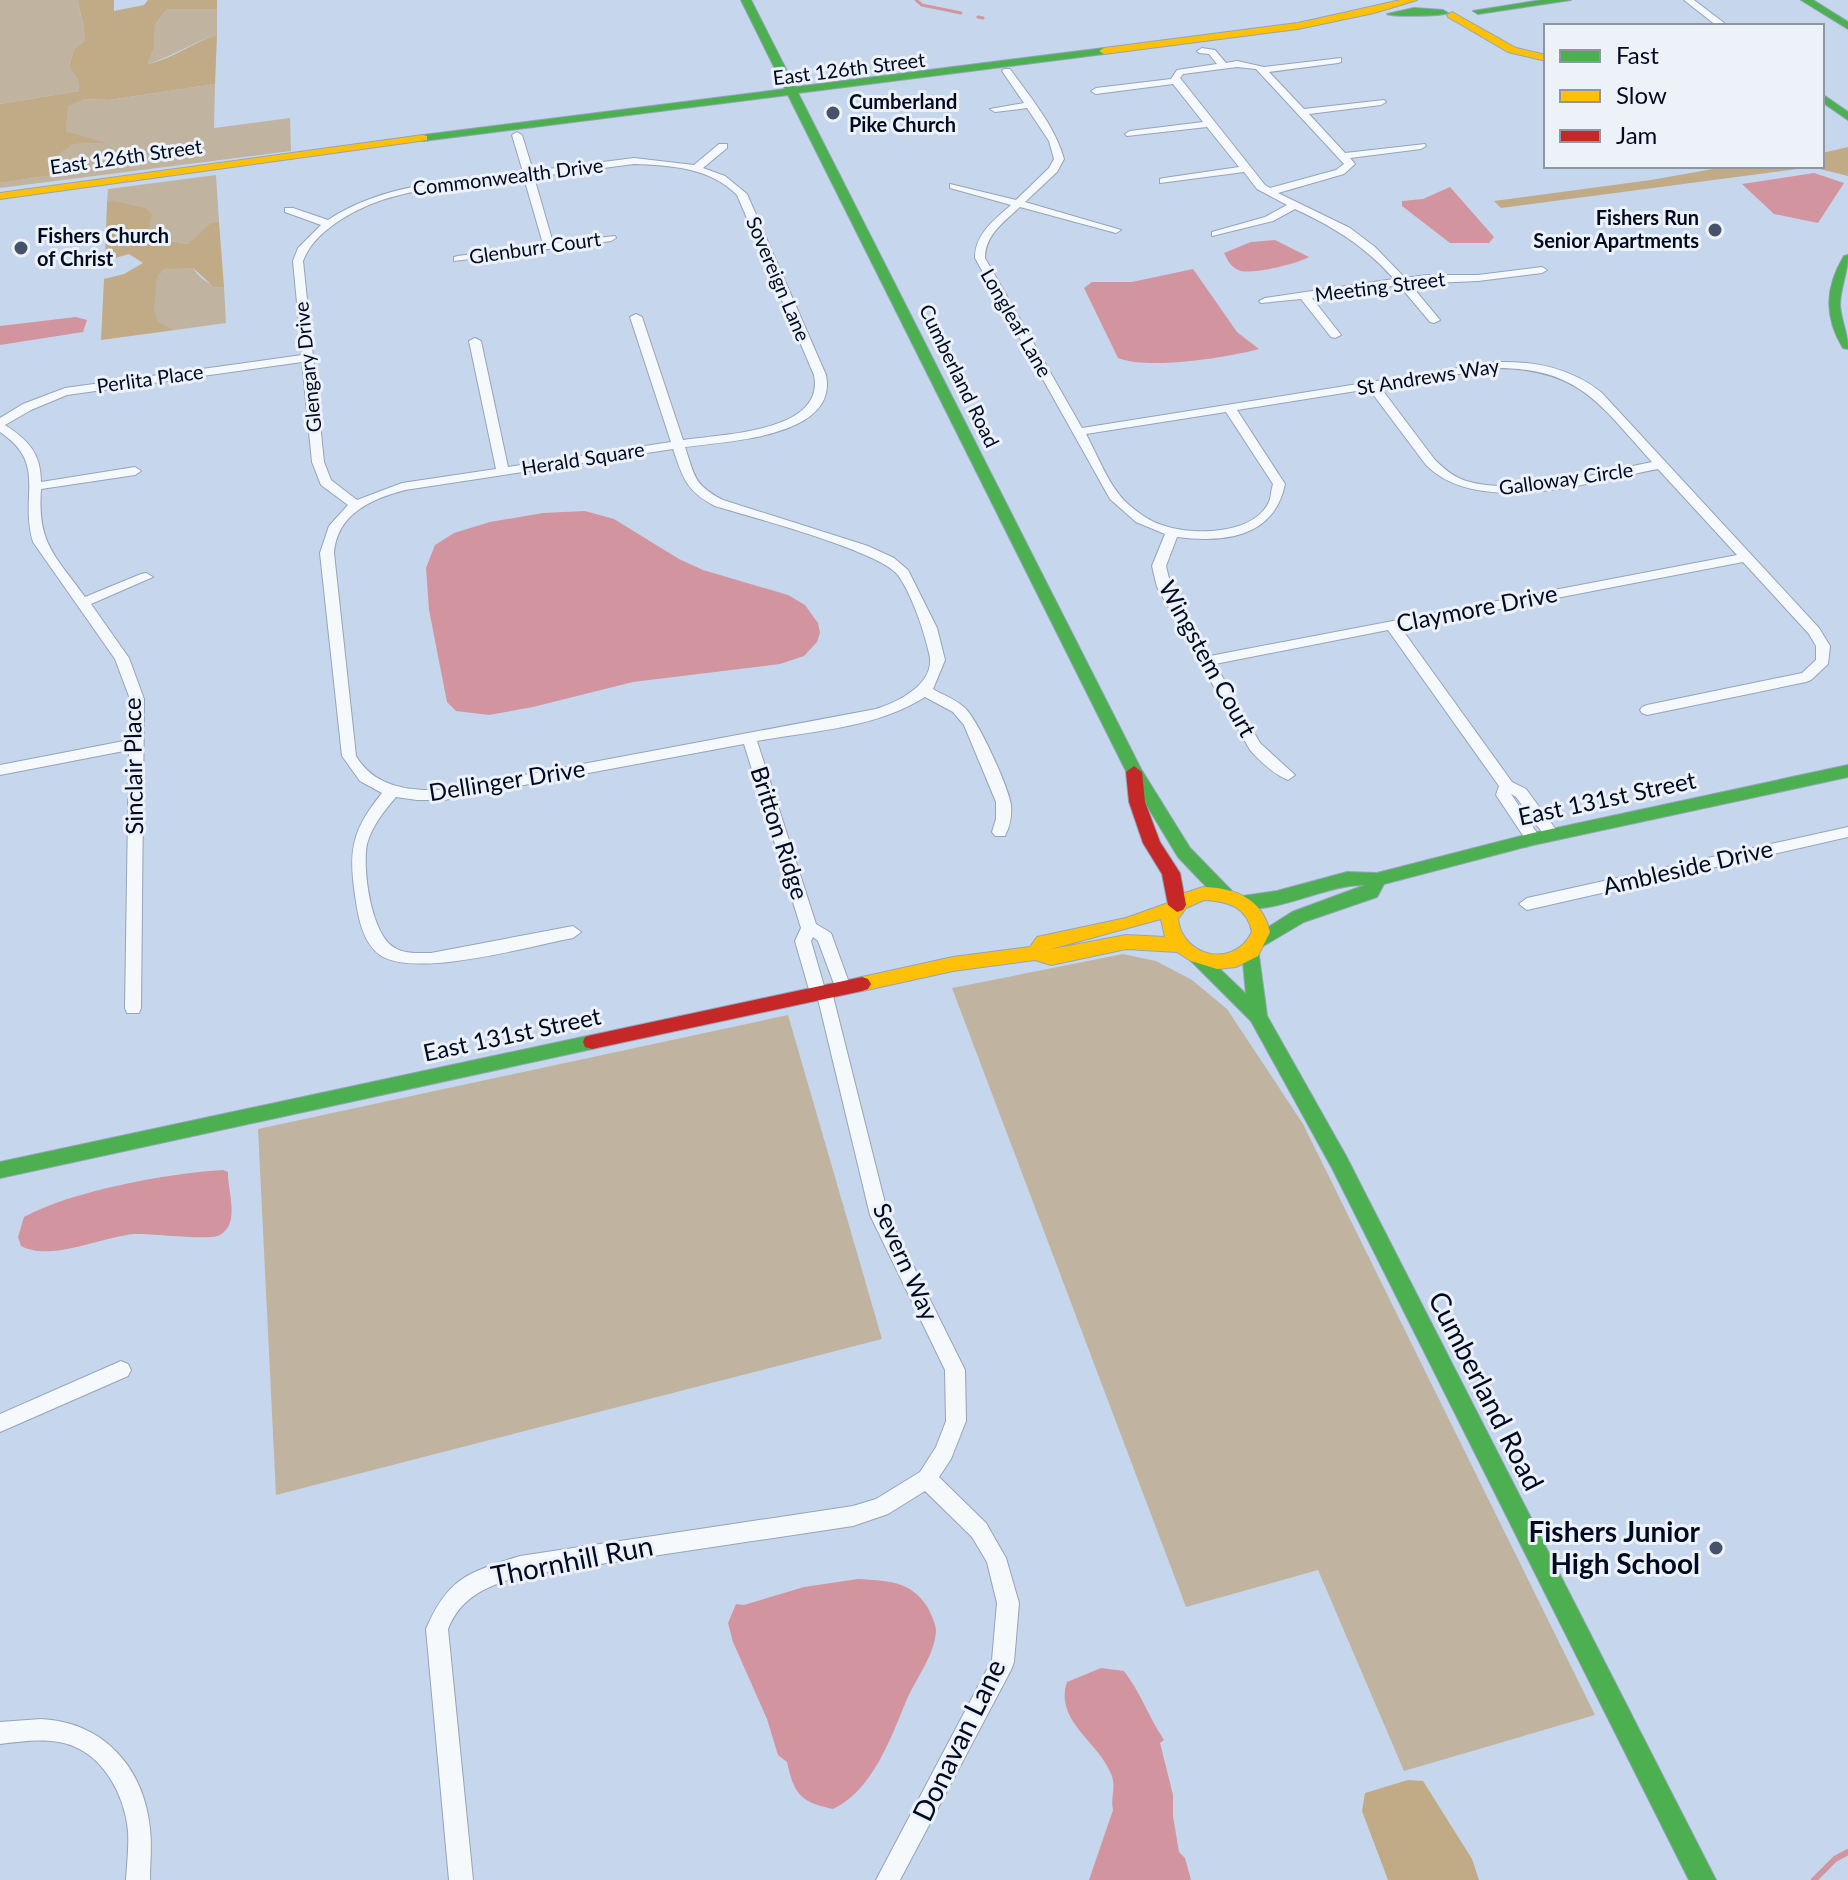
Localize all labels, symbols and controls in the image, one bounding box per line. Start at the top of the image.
legend [1544,24,1824,168]
text: Fast [1616,40,1659,69]
street label: East 126th Street [771,47,926,89]
text: Slow [1616,80,1667,109]
place label: Cumberland Pike Church [849,89,957,136]
marker: Cumberland Pike Church [824,104,842,122]
text: Jam [1616,120,1657,149]
street label: East 126th Street [48,133,203,179]
street label: Commonwealth Drive [411,152,605,200]
place label: Fishers Run Senior Apartments [1533,205,1699,252]
street label: Sovereign Lane [742,213,816,345]
marker: Fishers Run Senior Apartments [1706,221,1724,239]
place label: Fishers Church of Christ [37,223,169,270]
street label: Glenburr Court [468,226,602,268]
marker: Fishers Church of Christ [12,239,30,257]
street label: Longleaf Lane [976,264,1058,381]
street label: Meeting Street [1313,266,1446,306]
street label: Cumberland Road [915,300,1005,451]
street label: Glengary Drive [288,301,326,434]
street label: St Andrews Way [1355,353,1501,399]
street label: Perlita Place [95,359,205,397]
street label: Herald Square [520,436,646,480]
street label: Galloway Circle [1497,457,1634,499]
street label: Wingstem Court [1153,575,1263,742]
street label: Claymore Drive [1394,578,1560,637]
street label: Sinclair Place [117,697,148,835]
street label: Dellinger Drive [427,753,587,806]
street label: Britton Ridge [745,762,816,903]
street label: East 131st Street [1515,764,1699,831]
street label: Ambleside Drive [1600,833,1775,900]
street label: East 131st Street [420,1000,604,1067]
street label: Severn Way [868,1198,945,1325]
street label: Cumberland Road [1422,1285,1552,1496]
place label: Fishers Junior High School [1528,1514,1701,1580]
street label: Thornhill Run [488,1528,656,1592]
marker: Fishers Junior High School [1707,1539,1725,1557]
street label: Donavan Lane [904,1653,1012,1826]

